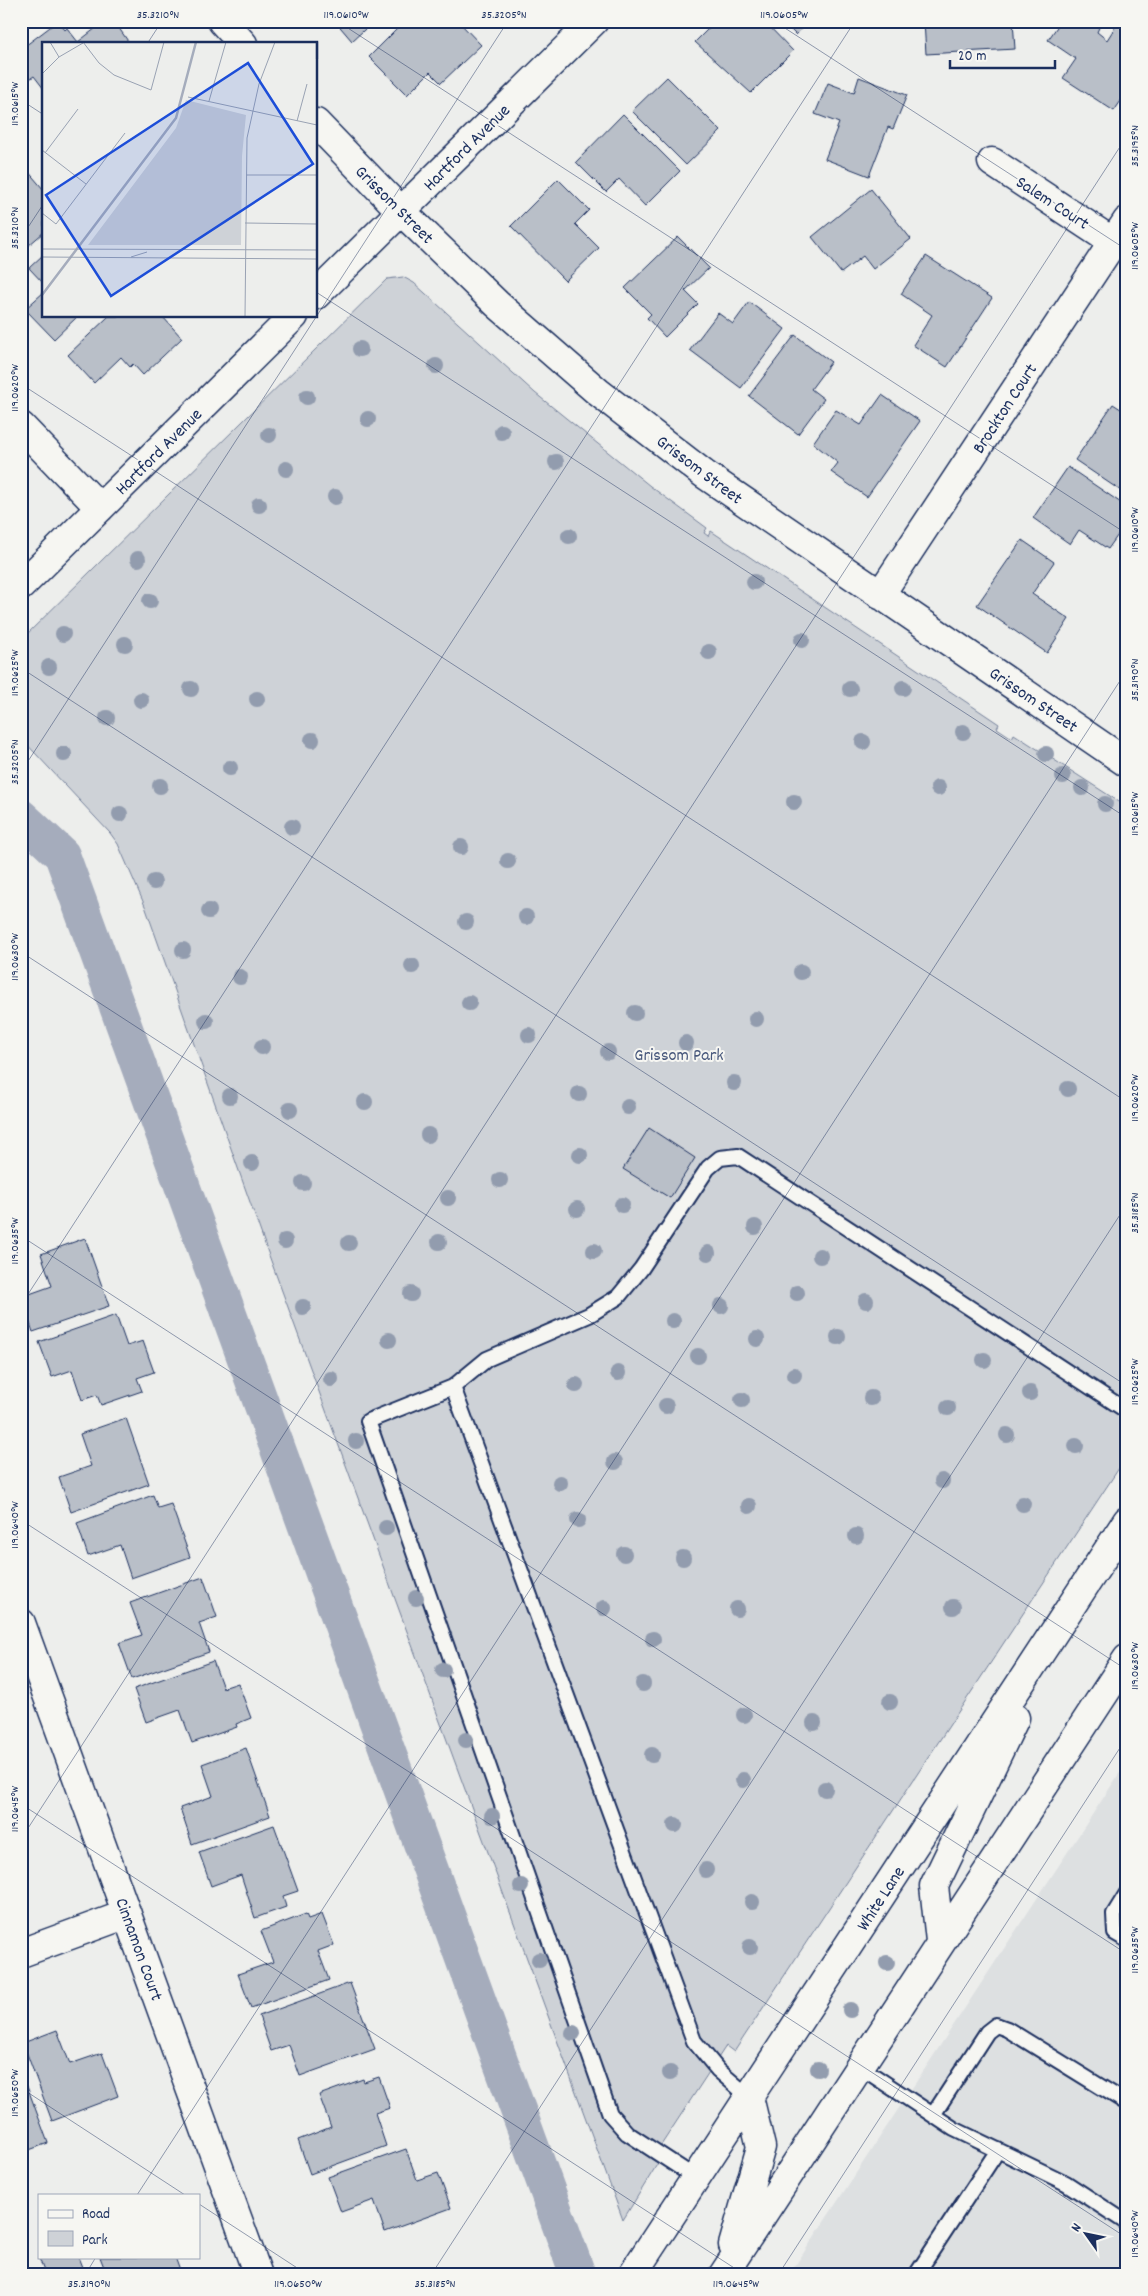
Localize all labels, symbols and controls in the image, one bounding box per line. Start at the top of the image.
text: 35.3210°N [137,7,179,24]
text: 119.0610°W [323,7,369,24]
text: 35.3205°N [481,7,527,24]
text: 119.0605°W [760,7,808,24]
scale bar [950,38,1056,70]
inset map [42,42,318,318]
text: 20 m [958,46,986,68]
text: 119.0615°W [7,82,24,126]
street label: Hartford Avenue [419,100,517,198]
text: 35.3195°N [1127,125,1144,167]
street label: Grissom Street [348,161,439,251]
street label: Salem Court [1010,171,1094,237]
text: 35.3210°N [7,207,24,249]
text: 119.0605°W [1127,222,1144,270]
street label: Brockton Court [968,359,1045,459]
text: 119.0620°W [7,364,24,412]
street label: Hartford Avenue [111,404,209,502]
street label: Grissom Street [650,430,747,512]
text: 119.0610°W [1127,507,1144,553]
text: 119.0625°W [7,650,24,696]
text: 35.3190°N [1127,659,1144,701]
street label: Grissom Street [983,662,1082,740]
text: 35.3205°N [7,739,24,785]
text: 119.0615°W [1127,792,1144,836]
text: 119.0630°W [7,933,24,981]
park label: Grissom Park [634,1044,724,1069]
text: 119.0620°W [1127,1074,1144,1122]
text: 35.3185°N [1127,1192,1144,1233]
text: 119.0635°W [7,1217,24,1264]
text: 119.0625°W [1127,1359,1144,1405]
text: 119.0640°W [7,1501,24,1549]
text: 119.0630°W [1127,1642,1144,1690]
text: 119.0645°W [7,1786,24,1832]
street label: White Lane [852,1862,912,1937]
street label: Cinnamon Court [107,1895,168,2005]
text: 119.0635°W [1127,1926,1144,1973]
text: 119.0650°W [7,2069,24,2117]
legend [38,2194,200,2258]
text: Road [82,2204,110,2226]
north arrow [1060,2208,1110,2258]
text: 119.0640°W [1127,2210,1144,2258]
text: N [1067,2220,1087,2236]
text: Park [82,2230,108,2252]
text: 35.3190°N [68,2276,110,2293]
text: 119.0650°W [274,2276,322,2293]
text: 35.3185°N [415,2276,456,2293]
text: 119.0645°W [713,2276,759,2293]

